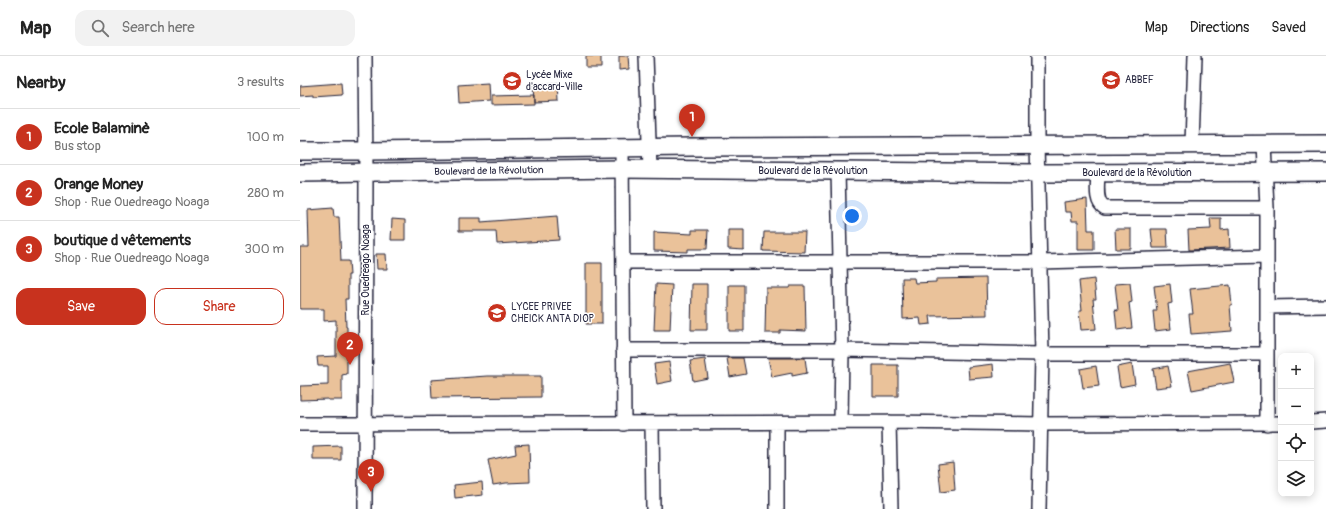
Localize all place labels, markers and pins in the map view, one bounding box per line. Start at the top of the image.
place label: Lycée Mixe d'accard-Ville [526,69,582,93]
school or university icon: ABBEF [1100,69,1122,91]
school or university icon: Lycée Mixe d'accard-Ville [501,70,523,92]
place label: ABBEF [1125,74,1154,86]
pin: 1 [679,104,705,137]
place label: LYCEE PRIVEE CHEICK ANTA DIOP [511,301,594,325]
school or university icon: LYCEE PRIVEE CHEICK ANTA DIOP [486,302,508,324]
pin: 2 [337,332,363,365]
pin: 3 [358,459,384,492]

